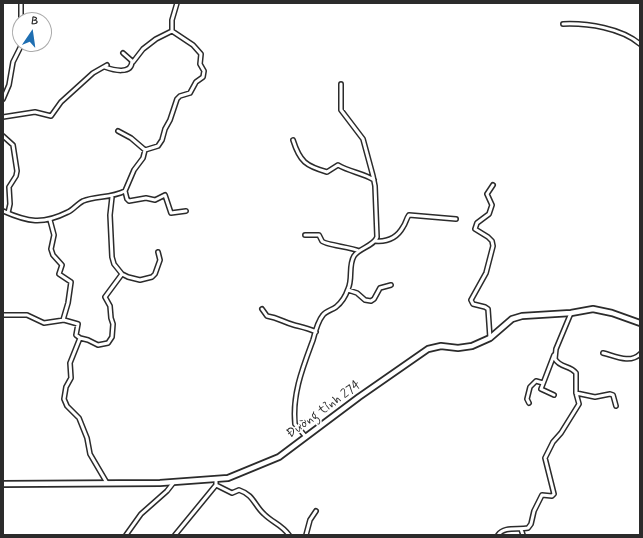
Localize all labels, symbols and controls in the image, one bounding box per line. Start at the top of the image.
north arrow [12,12,52,52]
text: B [30,14,39,29]
street label: Đường tỉnh 274 [284,378,364,442]

